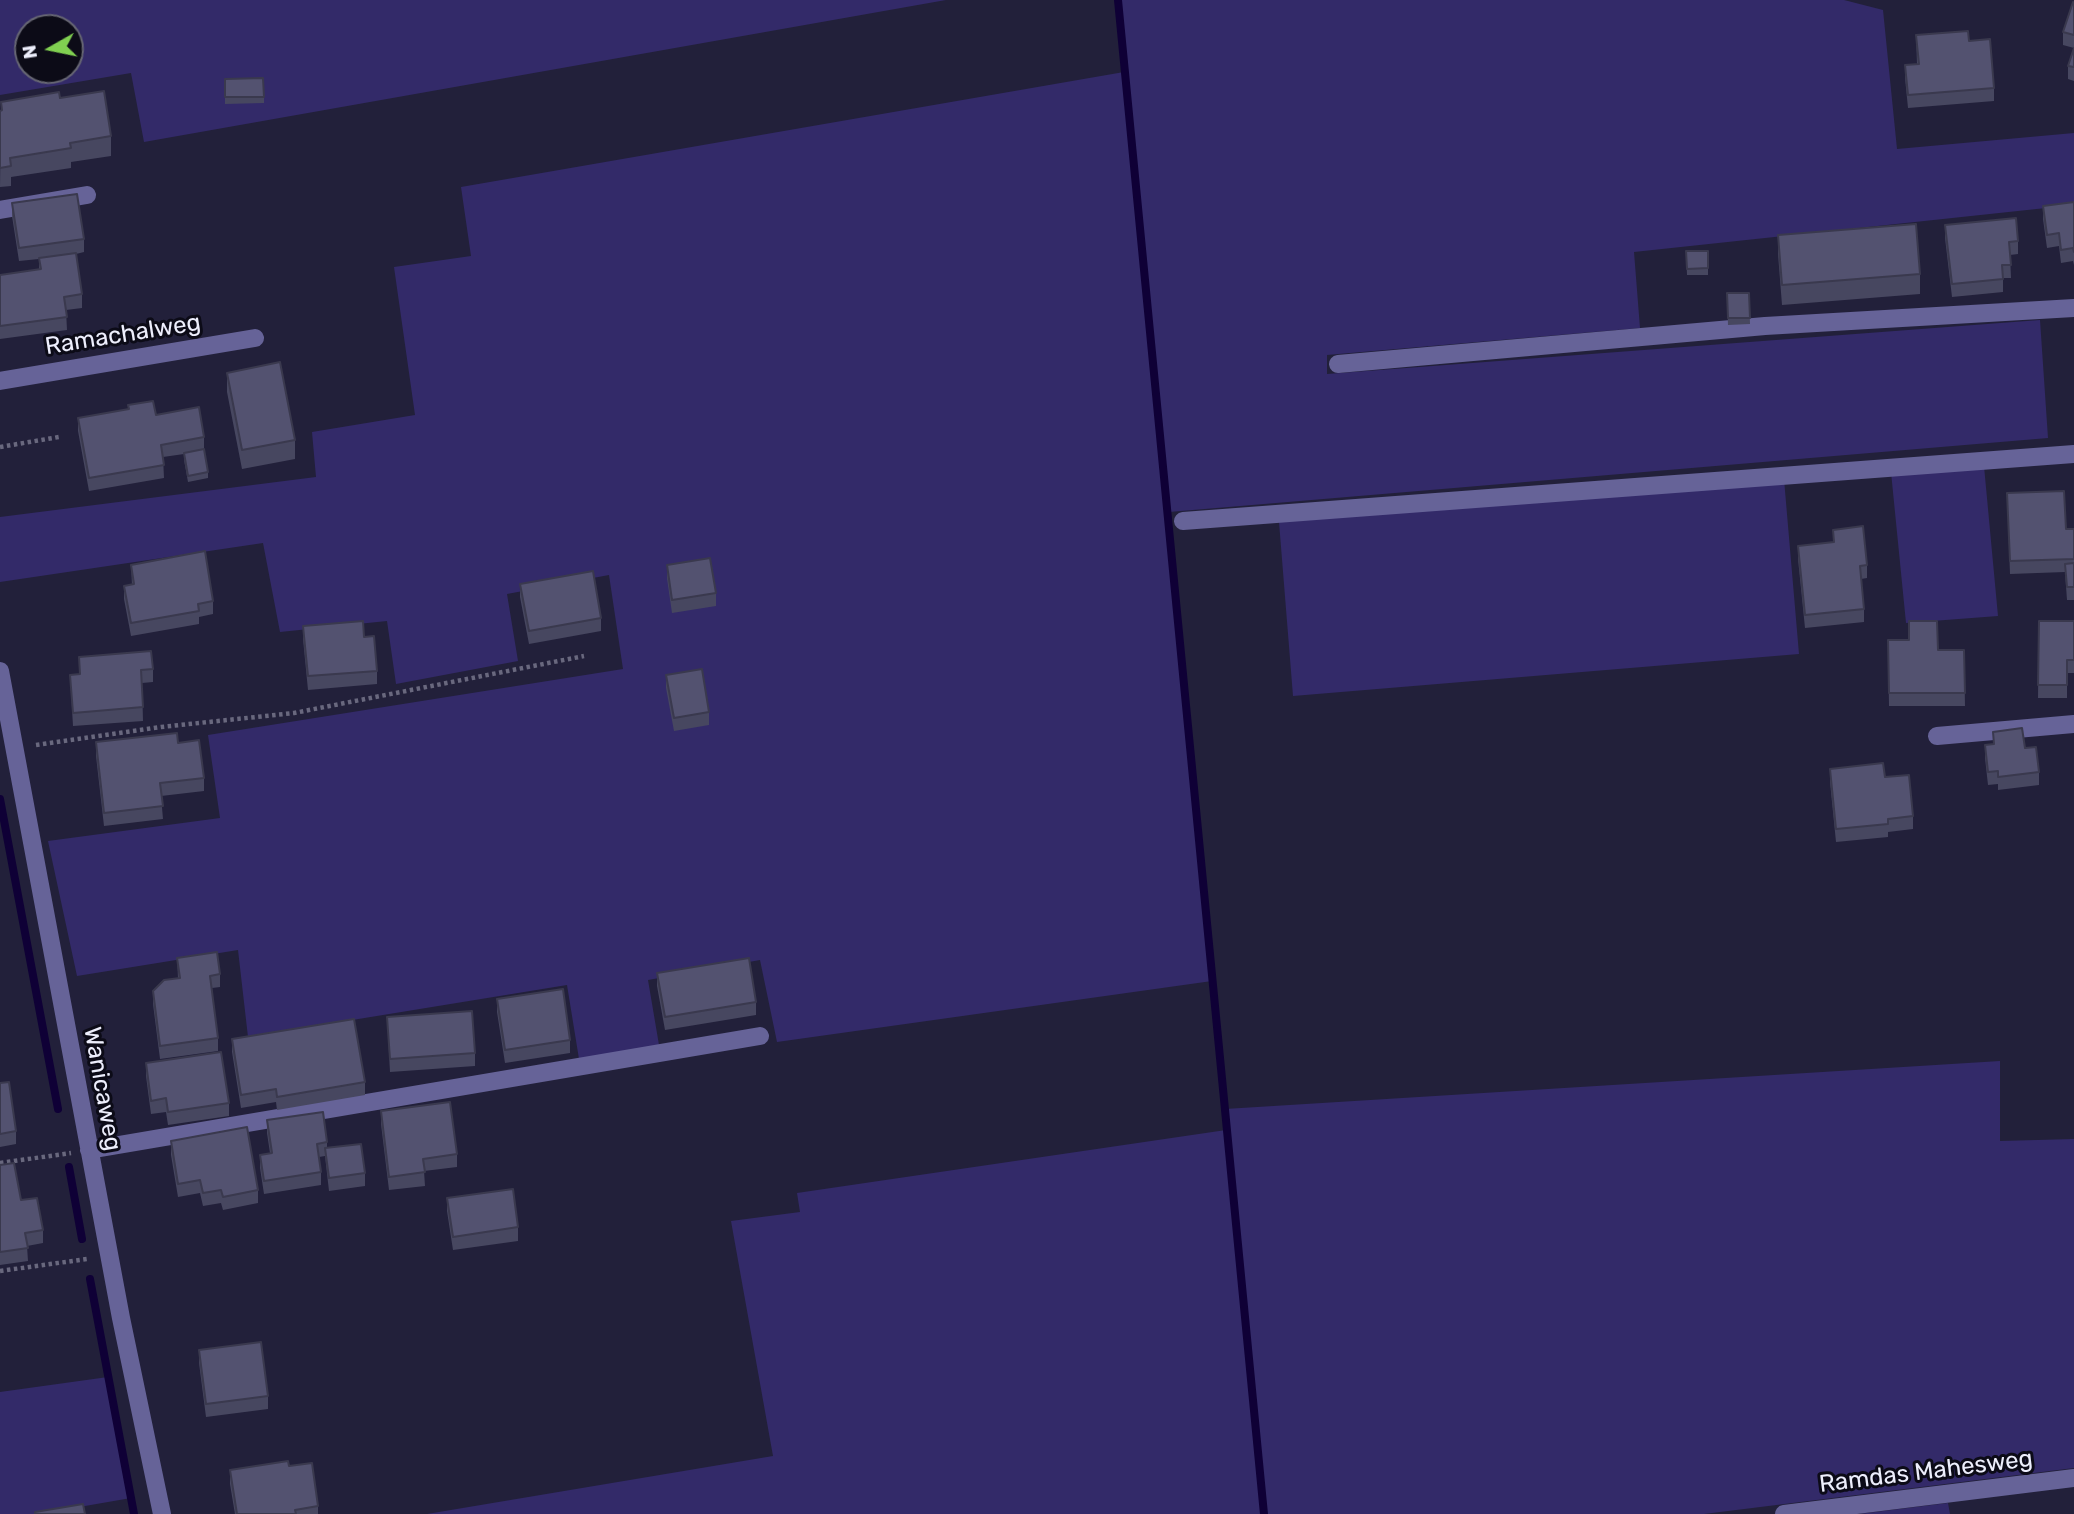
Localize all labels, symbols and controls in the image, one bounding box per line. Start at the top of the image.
north arrow [14,14,84,84]
text: N [17,44,42,61]
street label: Ramachalweg [43,308,203,362]
street label: Wanicaweg [77,1025,127,1153]
street label: Ramdas Mahesweg [1818,1445,2034,1499]

